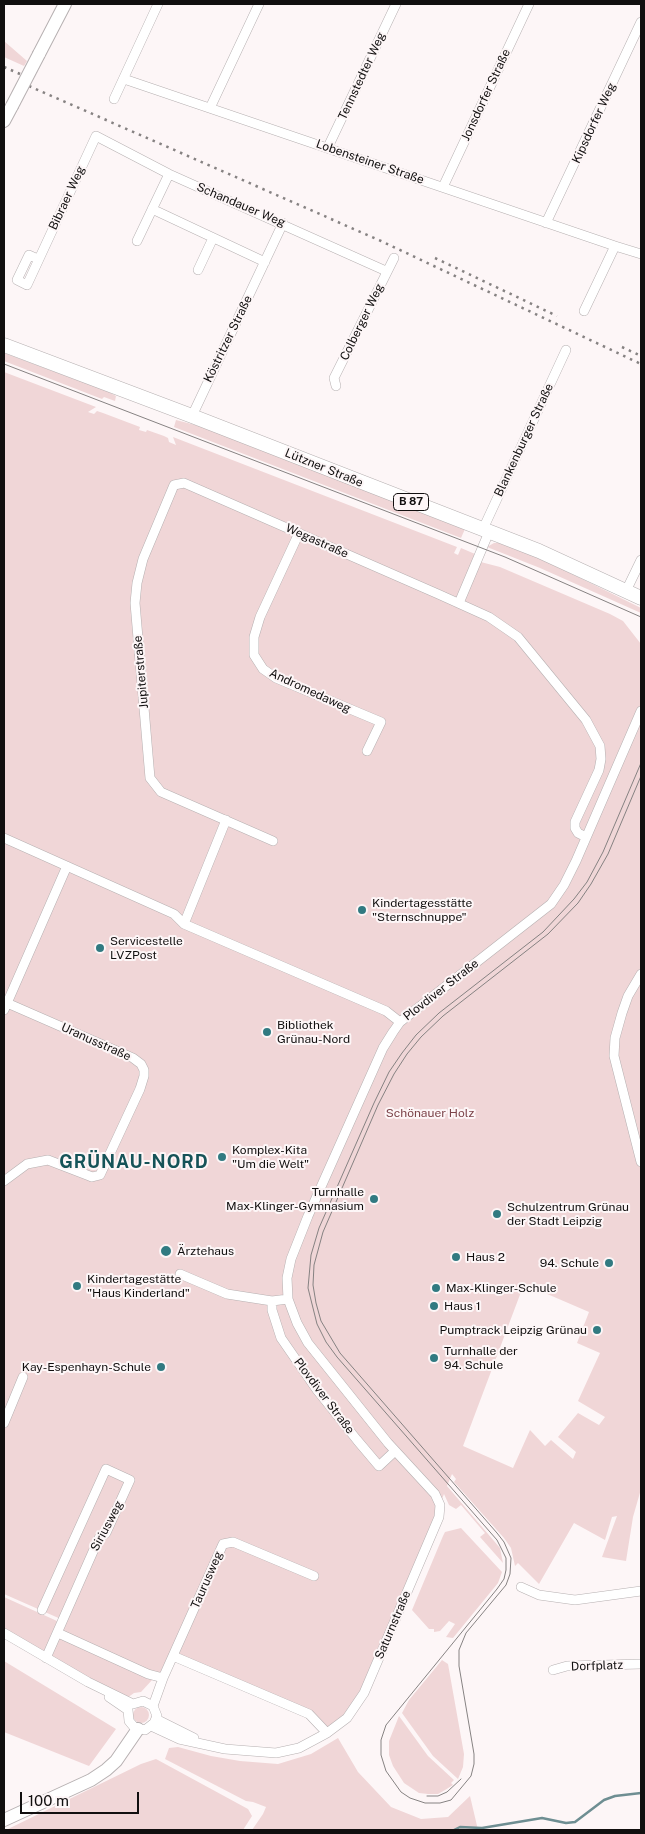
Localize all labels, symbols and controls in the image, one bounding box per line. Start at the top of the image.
street label: Tennstedter Weg [335,30,389,122]
street label: Jonsdorfer Straße [458,47,514,143]
street label: Kipsdorfer Weg [569,80,619,166]
street label: Lobensteiner Straße [314,137,426,187]
street label: Bibraer Weg [46,164,88,232]
street label: Schandauer Weg [194,180,288,230]
street label: Colberger Weg [337,281,387,363]
street label: Köstritzer Straße [201,293,255,385]
street label: Blankenburger Straße [491,381,557,499]
street label: Lützner Straße [283,446,365,490]
road number: B 87 [394,494,428,511]
street label: Wegastraße [283,521,351,561]
street label: Jupiterstraße [131,635,151,709]
street label: Andromedaweg [267,666,353,716]
place label: Kindertagesstätte "Sternschnuppe" [372,896,472,924]
marker: Kindertagesstätte "Sternschnuppe" [356,904,368,916]
place label: Servicestelle LVZPost [110,934,183,962]
marker: Servicestelle LVZPost [94,942,106,954]
street label: Plovdiver Straße [400,956,482,1024]
place label: Bibliothek Grünau-Nord [277,1018,350,1046]
street label: Uranusstraße [59,1020,133,1064]
marker: Bibliothek Grünau-Nord [261,1026,273,1038]
park label: Schönauer Holz [386,1106,474,1120]
place label: Komplex-Kita "Um die Welt" [232,1143,309,1171]
district label: GRÜNAU-NORD [58,1151,210,1173]
marker: Komplex-Kita "Um die Welt" [216,1151,228,1163]
place label: Turnhalle Max-Klinger-Gymnasium [226,1185,364,1213]
marker: Turnhalle Max-Klinger-Gymnasium [368,1193,380,1205]
place label: Schulzentrum Grünau der Stadt Leipzig [507,1200,629,1228]
marker: Schulzentrum Grünau der Stadt Leipzig [491,1208,503,1220]
marker: Ärztehaus [159,1244,173,1258]
place label: Ärztehaus [177,1244,234,1258]
place label: Haus 2 [466,1250,505,1264]
marker: Haus 2 [450,1251,462,1263]
place label: 94. Schule [540,1256,599,1270]
marker: 94. Schule [603,1257,615,1269]
place label: Kindertagestätte "Haus Kinderland" [87,1272,190,1300]
marker: Kindertagestätte "Haus Kinderland" [71,1280,83,1292]
place label: Max-Klinger-Schule [446,1281,557,1295]
marker: Max-Klinger-Schule [430,1282,442,1294]
place label: Haus 1 [444,1299,481,1313]
marker: Haus 1 [428,1300,440,1312]
place label: Pumptrack Leipzig Grünau [440,1323,587,1337]
marker: Pumptrack Leipzig Grünau [591,1324,603,1336]
place label: Turnhalle der 94. Schule [444,1344,518,1372]
marker: Turnhalle der 94. Schule [428,1352,440,1364]
street label: Plovdiver Straße [291,1355,357,1437]
place label: Kay-Espenhayn-Schule [22,1360,151,1374]
marker: Kay-Espenhayn-Schule [155,1361,167,1373]
street label: Siriusweg [88,1498,126,1554]
street label: Taurusweg [188,1549,226,1611]
street label: Saturnstraße [372,1589,414,1661]
street label: Dorfplatz [571,1658,623,1674]
scale bar [22,1782,141,1814]
text: 100 m [28,1792,69,1809]

